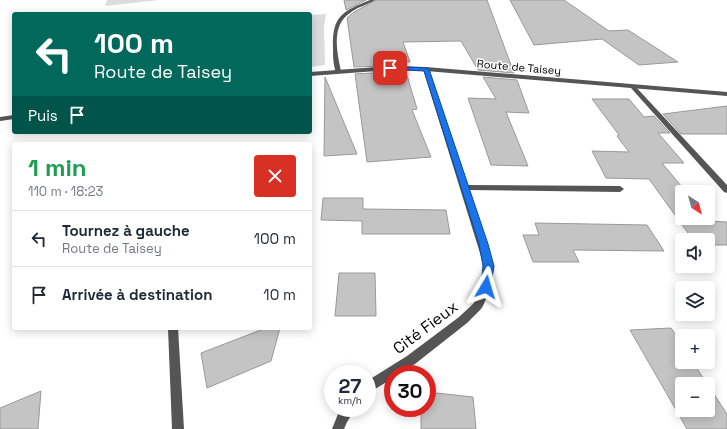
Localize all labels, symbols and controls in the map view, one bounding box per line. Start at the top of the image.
text: 100 m [94,25,174,61]
icon: left [28,28,80,80]
pin [373,51,407,85]
street label: Route de Taisey [476,56,562,78]
icon: arrive [379,57,401,79]
text: Route de Taisey [94,60,232,83]
icon: arrive [66,104,88,126]
text: Puis [28,106,58,125]
text: 1 min [28,152,87,183]
button: close [254,155,296,197]
text: 110 m · 18:23 [28,183,103,200]
north arrow [675,185,715,225]
map controls [675,185,715,417]
text: Tournez à gauche [62,221,190,240]
icon: left [28,228,50,250]
text: 100 m [254,229,296,248]
button: sound [675,233,715,273]
text: Route de Taisey [62,240,162,257]
position arrow [465,266,507,308]
button: layers [675,281,715,321]
icon: arrive [28,284,50,306]
text: Arrivée à destination [62,285,212,304]
text: 10 m [263,285,296,304]
street label: Cité Fieux [389,296,462,359]
button: + [675,329,715,369]
speed limit sign: 30 [384,365,436,417]
text: 27 [339,373,361,399]
button: − [675,377,715,417]
text: km/h [338,394,362,407]

